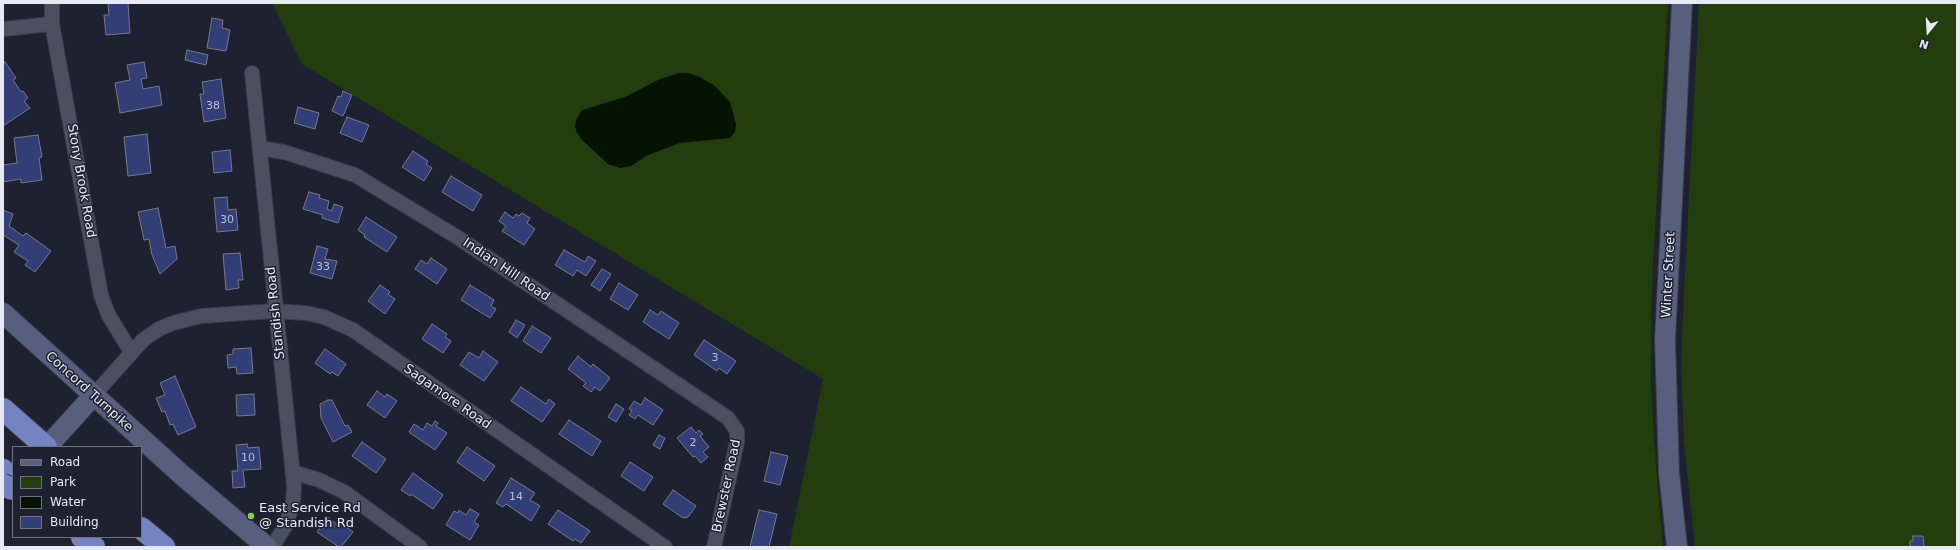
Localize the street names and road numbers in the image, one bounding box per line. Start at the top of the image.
street label: Stony Brook Road [63,123,99,239]
street label: Winter Street [1659,231,1679,319]
street label: Indian Hill Road [460,235,552,305]
street label: Standish Road [263,266,289,360]
street label: Concord Turnpike [42,349,136,435]
street label: Sagamore Road [400,361,494,433]
street label: Brewster Road [710,438,744,534]

